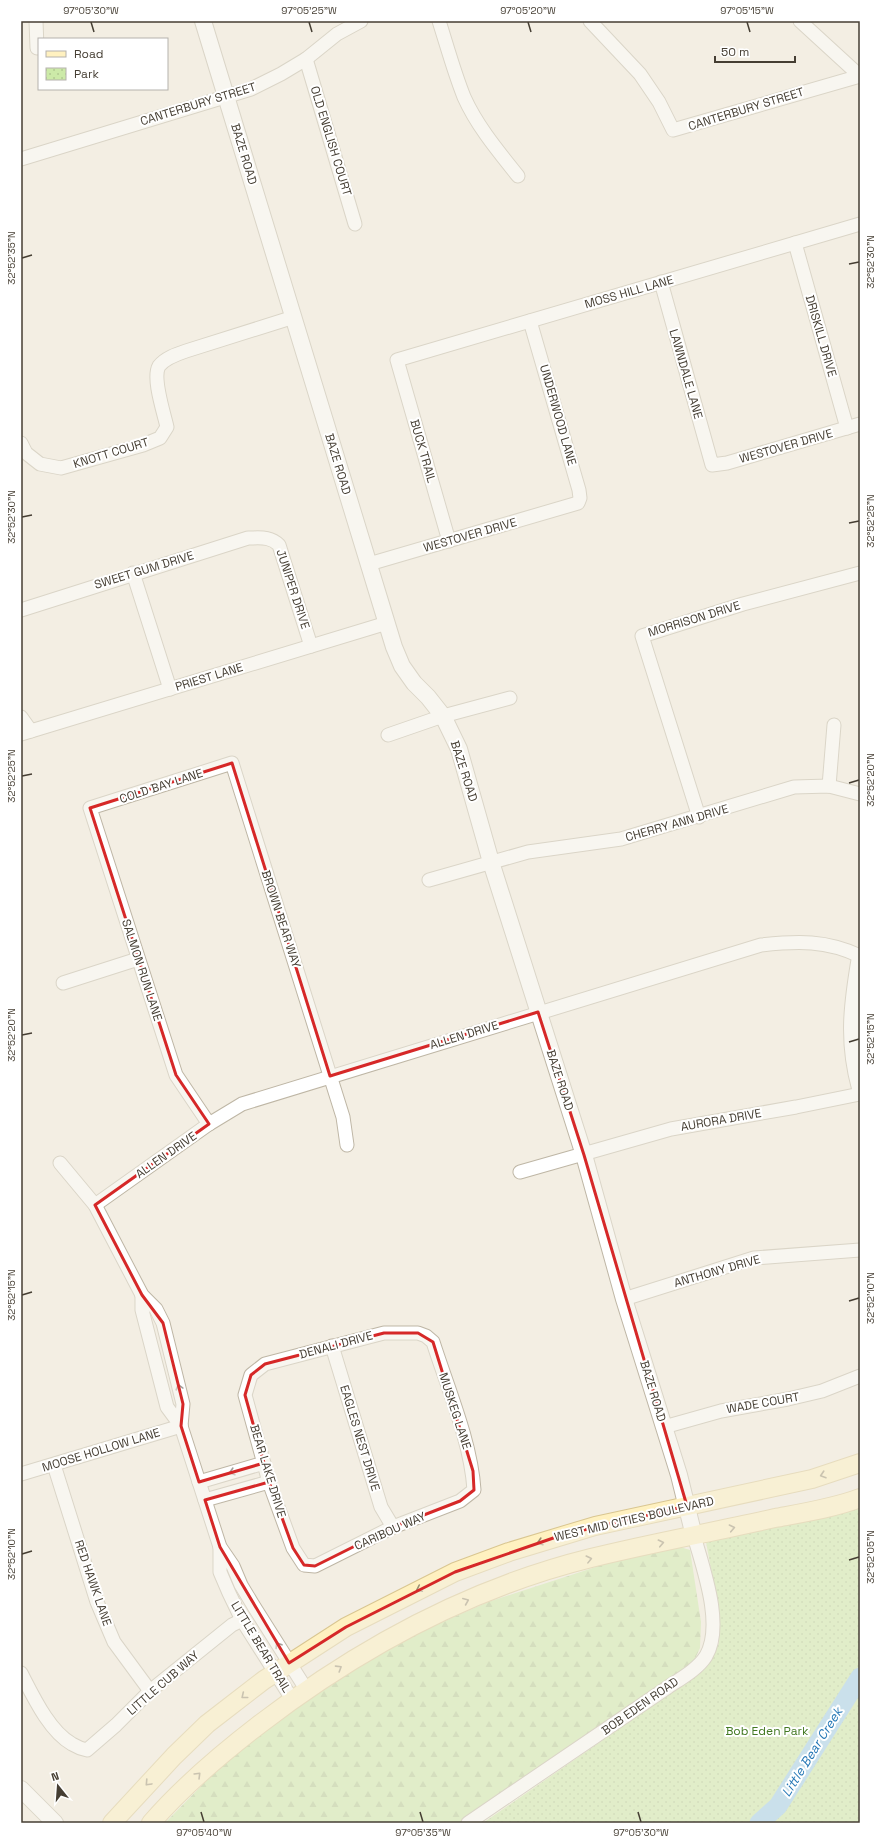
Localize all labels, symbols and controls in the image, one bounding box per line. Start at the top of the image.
text: 97°05'30"W [63,4,119,17]
text: 97°05'25"W [281,4,337,17]
text: 97°05'20"W [500,4,556,17]
text: 97°05'15"W [720,4,774,17]
legend [38,38,168,90]
scale bar [715,38,795,64]
text: 50 m [721,44,749,60]
text: Road [74,46,103,62]
text: Park [74,66,99,82]
street label: CANTERBURY STREET [138,79,258,129]
street label: OLD ENGLISH COURT [307,84,355,198]
street label: CANTERBURY STREET [686,84,806,134]
street label: BAZE ROAD [227,121,261,187]
text: 32°52'35"N [5,231,18,285]
text: 32°52'30"N [864,235,877,289]
street label: MOSS HILL LANE [583,272,676,312]
street label: DRISKILL DRIVE [802,293,840,379]
street label: LAWNDALE LANE [666,327,707,421]
street label: UNDERWOOD LANE [536,363,580,468]
street label: BUCK TRAIL [406,417,440,485]
street label: WESTOVER DRIVE [738,425,835,467]
street label: BAZE ROAD [321,431,355,497]
street label: KNOTT COURT [71,434,151,472]
text: 32°52'30"N [5,490,18,544]
text: 32°52'25"N [864,494,877,548]
street label: WESTOVER DRIVE [422,514,519,556]
street label: SWEET GUM DRIVE [92,547,196,593]
street label: JUNIPER DRIVE [273,547,314,631]
street label: MORRISON DRIVE [646,597,742,641]
street label: PRIEST LANE [173,659,245,695]
street label: BAZE ROAD [447,738,481,804]
text: 32°52'25"N [5,749,18,803]
text: 32°52'20"N [864,753,877,807]
street label: COLD BAY LANE [117,765,205,807]
street label: CHERRY ANN DRIVE [624,801,731,845]
street label: BROWN BEAR WAY [258,868,305,971]
street label: SALMON RUN LANE [118,917,166,1023]
text: 32°52'20"N [5,1008,18,1062]
text: 32°52'15"N [864,1013,877,1065]
street label: ALLEN DRIVE [428,1017,501,1053]
street label: BAZE ROAD [543,1047,577,1113]
street label: AURORA DRIVE [679,1105,763,1135]
street label: ALLEN DRIVE [132,1128,200,1182]
street label: ANTHONY DRIVE [672,1251,762,1291]
text: 32°52'15"N [5,1269,18,1321]
text: 32°52'10"N [864,1272,877,1324]
street label: DENALI DRIVE [297,1327,375,1362]
street label: BAZE ROAD [636,1358,670,1424]
street label: MUSKEG LANE [435,1371,475,1452]
street label: EAGLES NEST DRIVE [336,1383,384,1493]
one-way arrow [175,1384,184,1391]
street label: WADE COURT [725,1389,801,1417]
street label: BEAR LAKE DRIVE [246,1422,290,1520]
street label: MOOSE HOLLOW LANE [40,1424,162,1476]
one-way arrow [228,1467,235,1476]
one-way arrow [820,1470,827,1479]
street label: WEST MID CITIES BOULEVARD [553,1493,715,1545]
street label: CARIBOU WAY [352,1508,429,1554]
one-way arrow [729,1524,736,1532]
text: 32°52'10"N [5,1528,18,1580]
text: 32°52'05"N [864,1530,877,1584]
one-way arrow [537,1537,544,1546]
street label: RED HAWK LANE [71,1538,115,1628]
one-way arrow [657,1540,664,1548]
one-way arrow [585,1555,592,1564]
one-way arrow [416,1584,423,1592]
street label: LITTLE BEAR TRAIL [227,1598,295,1696]
one-way arrow [462,1598,470,1606]
one-way arrow [275,1642,282,1649]
street label: LITTLE CUB WAY [124,1647,203,1719]
one-way arrow [335,1666,342,1673]
street label: BOB EDEN ROAD [598,1674,682,1738]
one-way arrow [242,1691,249,1698]
water label: Little Bear Creek [778,1703,847,1800]
park label: Bob Eden Park [725,1723,809,1739]
north arrow [38,1766,78,1806]
text: N [50,1769,61,1784]
one-way arrow [193,1772,200,1780]
one-way arrow [145,1778,153,1786]
text: 97°05'40"W [176,1826,232,1839]
text: 97°05'35"W [395,1826,451,1839]
text: 97°05'30"W [613,1826,669,1839]

